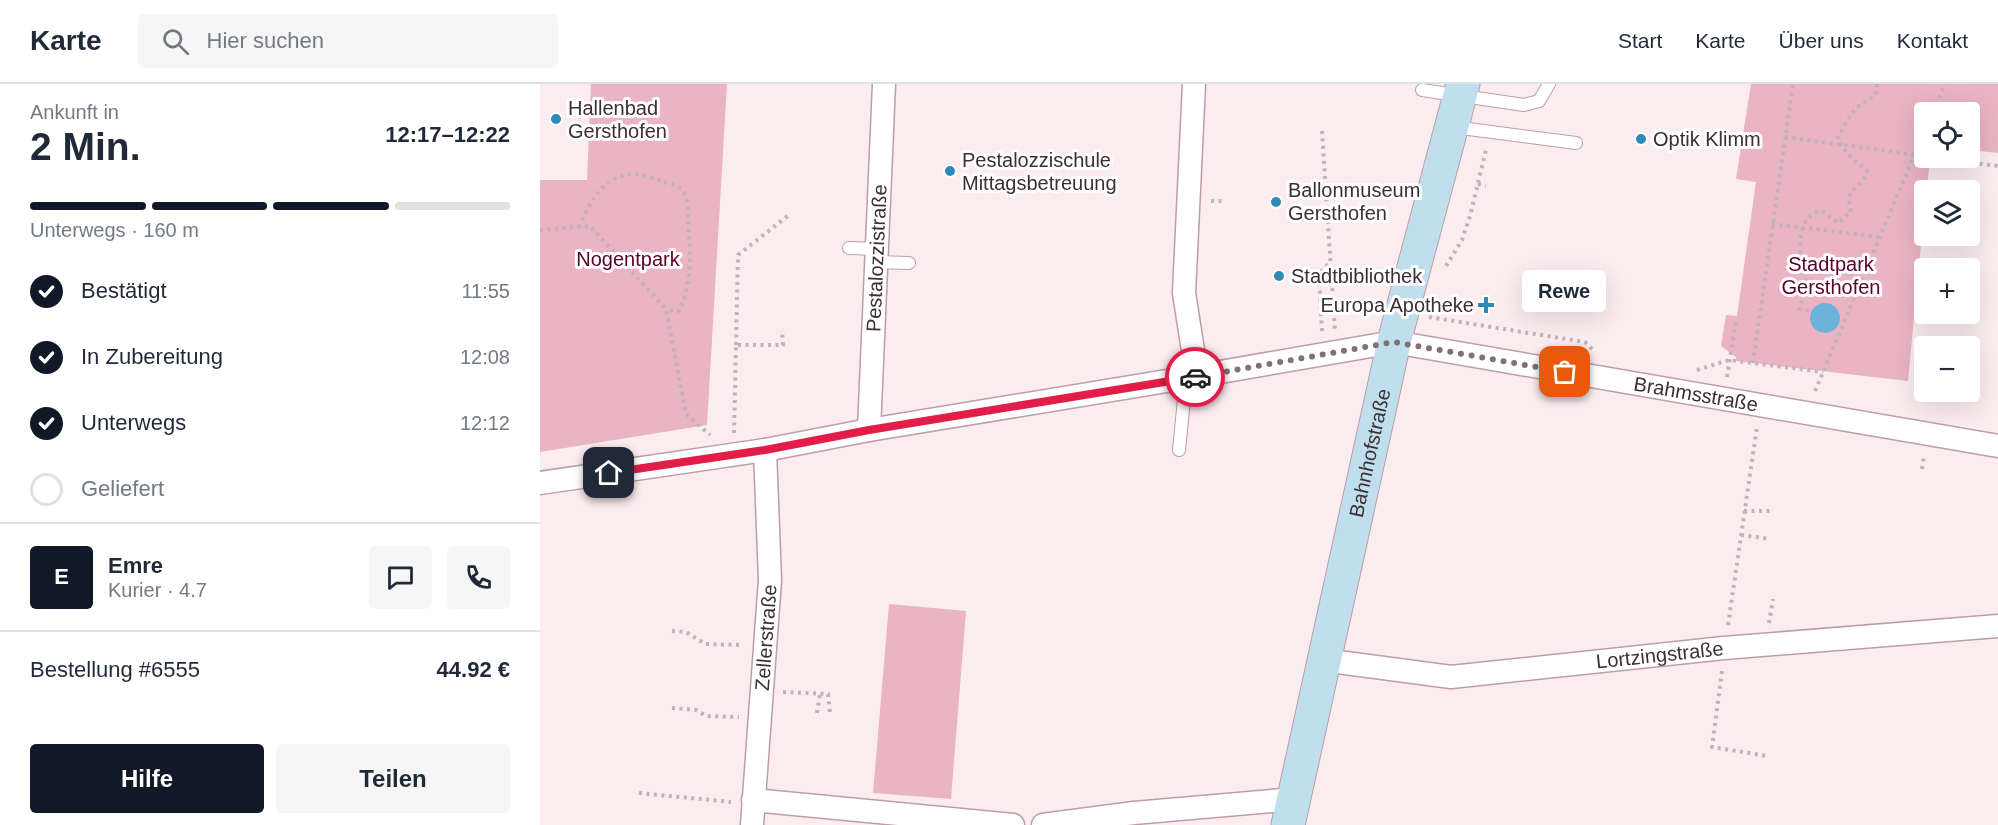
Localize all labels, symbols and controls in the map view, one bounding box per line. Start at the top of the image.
search box [138,14,558,68]
text: Karte [30,25,102,56]
icon: search [159,25,192,58]
text: Hier suchen [207,28,324,53]
text: Start [1618,29,1662,52]
text: Karte [1695,29,1746,52]
text: Über uns [1779,29,1864,52]
text: Kontakt [1897,29,1968,52]
place label: Hallenbad Gersthofen [568,97,667,142]
text: Ankunft in [30,101,119,123]
map controls [1914,102,1980,402]
button: locate [1914,102,1980,168]
marker: Hallenbad Gersthofen [549,112,563,126]
text: 12:17–12:22 [385,122,510,147]
text: 2 Min. [30,125,141,168]
place label: Optik Klimm [1653,128,1761,150]
marker: Optik Klimm [1634,132,1648,146]
place label: Pestalozzischule Mittagsbetreuung [962,149,1117,194]
marker: Pestalozzischule Mittagsbetreuung [943,164,957,178]
place label: Ballonmuseum Gersthofen [1288,179,1420,224]
button: layers [1914,180,1980,246]
street label: Pestalozzistraße [862,184,891,333]
marker: Ballonmuseum Gersthofen [1269,195,1283,209]
text: Unterwegs · 160 m [30,219,199,241]
park label: Nogentpark [576,248,681,270]
park label: Stadtpark Gersthofen [1782,253,1880,298]
button: + [1914,258,1980,324]
place label: Stadtbibliothek [1291,265,1423,287]
marker: Stadtbibliothek [1272,269,1286,283]
callout: Rewe [1523,270,1607,312]
icon: check [30,275,63,308]
text: Bestätigt [81,278,167,303]
text: 11:55 [461,280,510,302]
text: Rewe [1538,280,1590,302]
place label: Europa Apotheke [1321,294,1474,316]
marker: Europa Apotheke [1479,298,1493,312]
button: − [1914,336,1980,402]
icon: check [30,341,63,374]
text: In Zubereitung [81,344,223,369]
text: 12:08 [460,346,510,368]
pin [1539,346,1590,397]
courier [1165,347,1225,407]
icon: bag [1548,355,1581,388]
icon: car [1179,361,1212,394]
street label: Brahmsstraße [1632,372,1760,415]
street label: Bahnhofstraße [1345,386,1394,519]
icon: check [30,407,63,440]
text: Unterwegs [81,410,186,435]
text: 12:12 [460,412,510,434]
pin [583,447,634,498]
icon: home [592,456,625,489]
text: Geliefert [81,476,164,501]
button: chat [369,546,432,609]
button: phone [447,546,510,609]
text: Emre [108,553,163,578]
text: E [54,564,69,589]
text: Kurier · 4.7 [108,579,207,601]
street label: Zellerstraße [751,583,781,692]
street label: Lortzingstraße [1595,637,1724,673]
text: Bestellung #6555 [30,657,200,682]
text: 44.92 € [437,657,510,682]
button: Hilfe [30,744,264,813]
button: Teilen [276,744,510,813]

